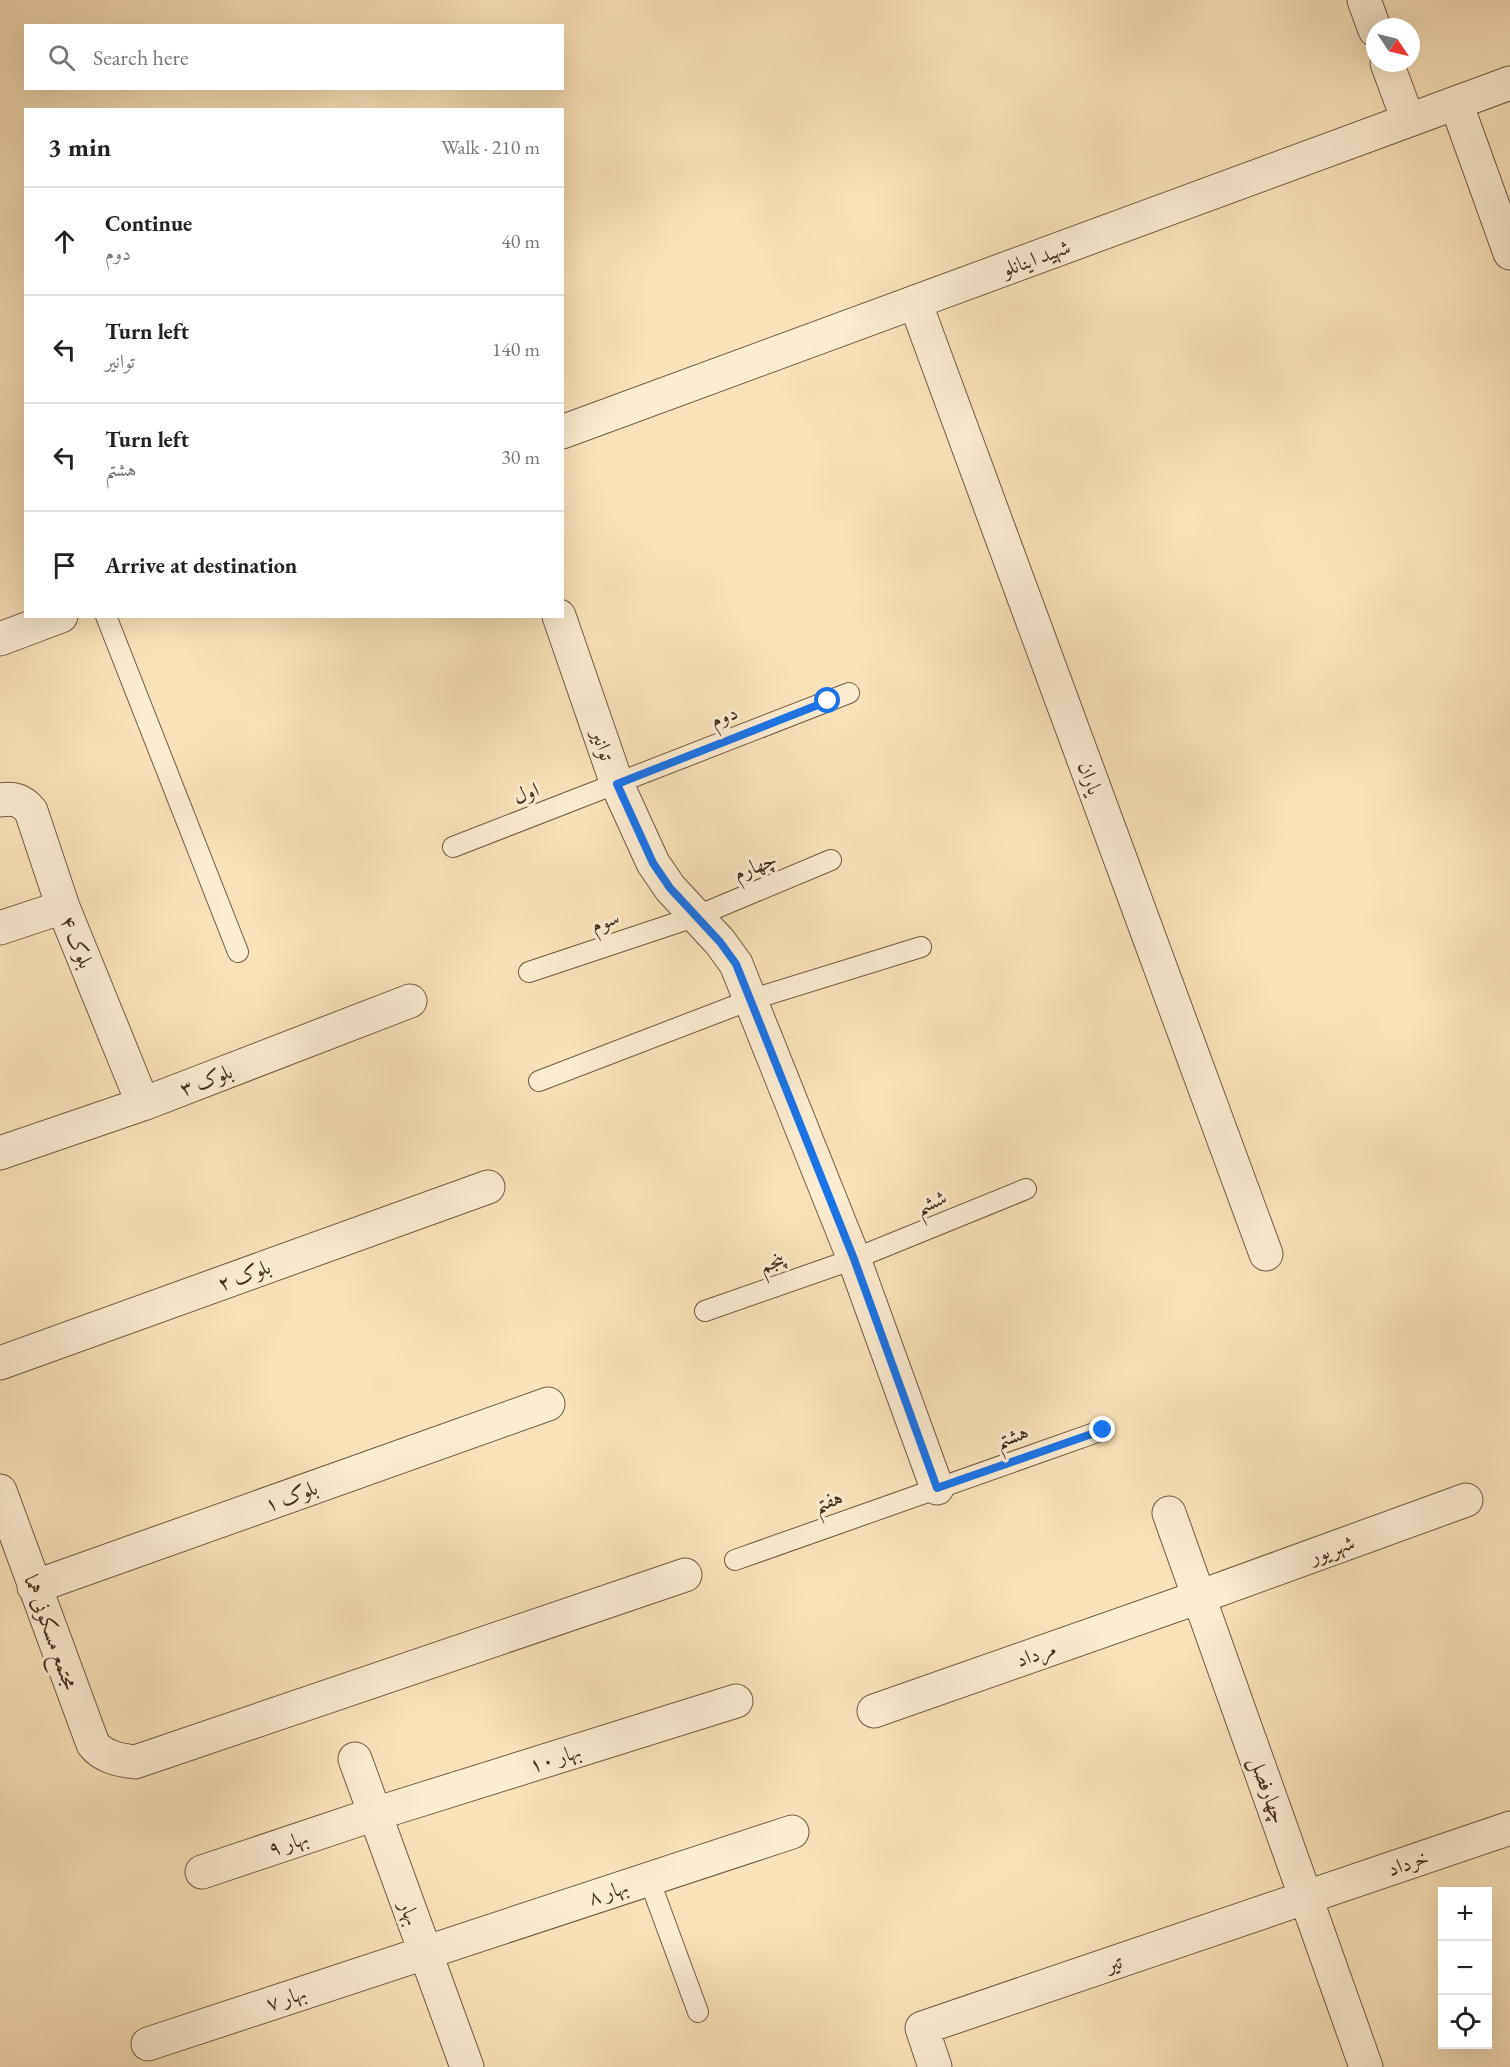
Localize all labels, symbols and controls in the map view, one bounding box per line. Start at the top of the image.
north arrow [1366,18,1420,72]
search box [24,24,564,90]
icon: search [45,41,78,74]
text: Search here [93,43,188,72]
text: 3 min [48,130,111,164]
text: Walk · 210 m [441,134,540,160]
text: Continue [105,209,192,238]
icon: ahead [48,225,81,258]
text: 40 m [501,228,540,254]
street label: شهید اینانلو [996,233,1074,284]
text: دوم [105,240,131,266]
text: Turn left [105,317,189,346]
icon: left [48,333,81,366]
text: 140 m [492,336,540,362]
text: توانیر [105,348,135,374]
text: Turn left [105,425,189,454]
icon: left [48,441,81,474]
text: 30 m [501,444,540,470]
text: هشتم [105,456,137,482]
icon: arrive [48,549,81,582]
text: Arrive at destination [105,551,297,580]
route start [814,687,840,713]
street label: دوم [706,698,743,738]
street label: توانیر [585,724,622,765]
street label: یاران [1072,757,1109,799]
street label: اول [509,775,543,810]
street label: چهارم [729,845,782,891]
street label: سوم [587,903,624,943]
street label: بلوک ۴ [55,911,100,972]
street label: بلوک ۳ [175,1057,236,1102]
street label: ششم [911,1183,954,1227]
street label: پنجم [756,1244,792,1285]
street label: بلوک ۲ [214,1252,274,1297]
route end [1089,1416,1115,1442]
street label: هشتم [992,1417,1035,1461]
street label: بلوک ۱ [261,1473,321,1518]
street label: هفتم [809,1483,849,1526]
street label: شهریور [1304,1528,1359,1571]
street label: مجتمع مسکونی هما [13,1571,85,1695]
street label: مرداد [1012,1634,1060,1675]
street label: بهار ۱۰ [526,1737,584,1779]
street label: چهارفصل [1242,1752,1293,1828]
street label: بهار ۹ [264,1823,312,1863]
street label: خرداد [1384,1843,1432,1882]
street label: بهار ۸ [584,1872,632,1912]
map controls [1438,1887,1492,2049]
button: + [1438,1887,1492,1941]
street label: بهار [392,1895,427,1929]
button: − [1438,1941,1492,1995]
street label: تیر [1100,1947,1127,1978]
street label: بهار ۷ [262,1978,310,2018]
button: locate [1438,1995,1492,2049]

